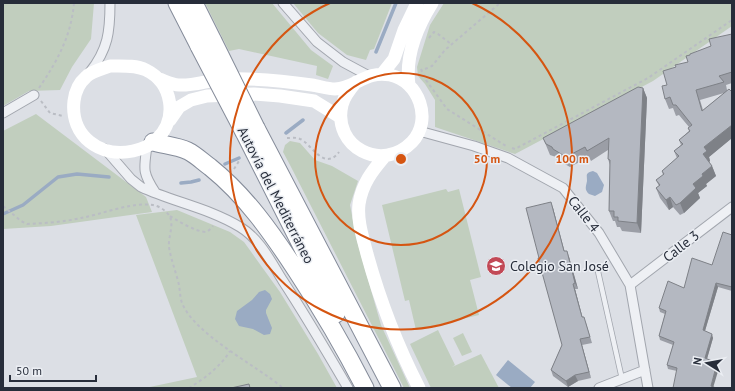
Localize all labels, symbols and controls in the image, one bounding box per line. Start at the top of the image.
street label: Autovía del Mediterráneo [234,124,318,266]
text: 50 m [474,151,500,166]
text: 100 m [555,151,589,166]
centre of rings [394,152,408,166]
street label: Calle 4 [564,192,604,236]
street label: Calle 3 [659,226,703,266]
school or university icon: Colegio San José [485,255,507,277]
place label: Colegio San José [510,257,609,275]
north arrow [687,343,727,383]
text: N [690,356,705,366]
scale bar [10,357,96,383]
text: 50 m [16,363,42,378]

